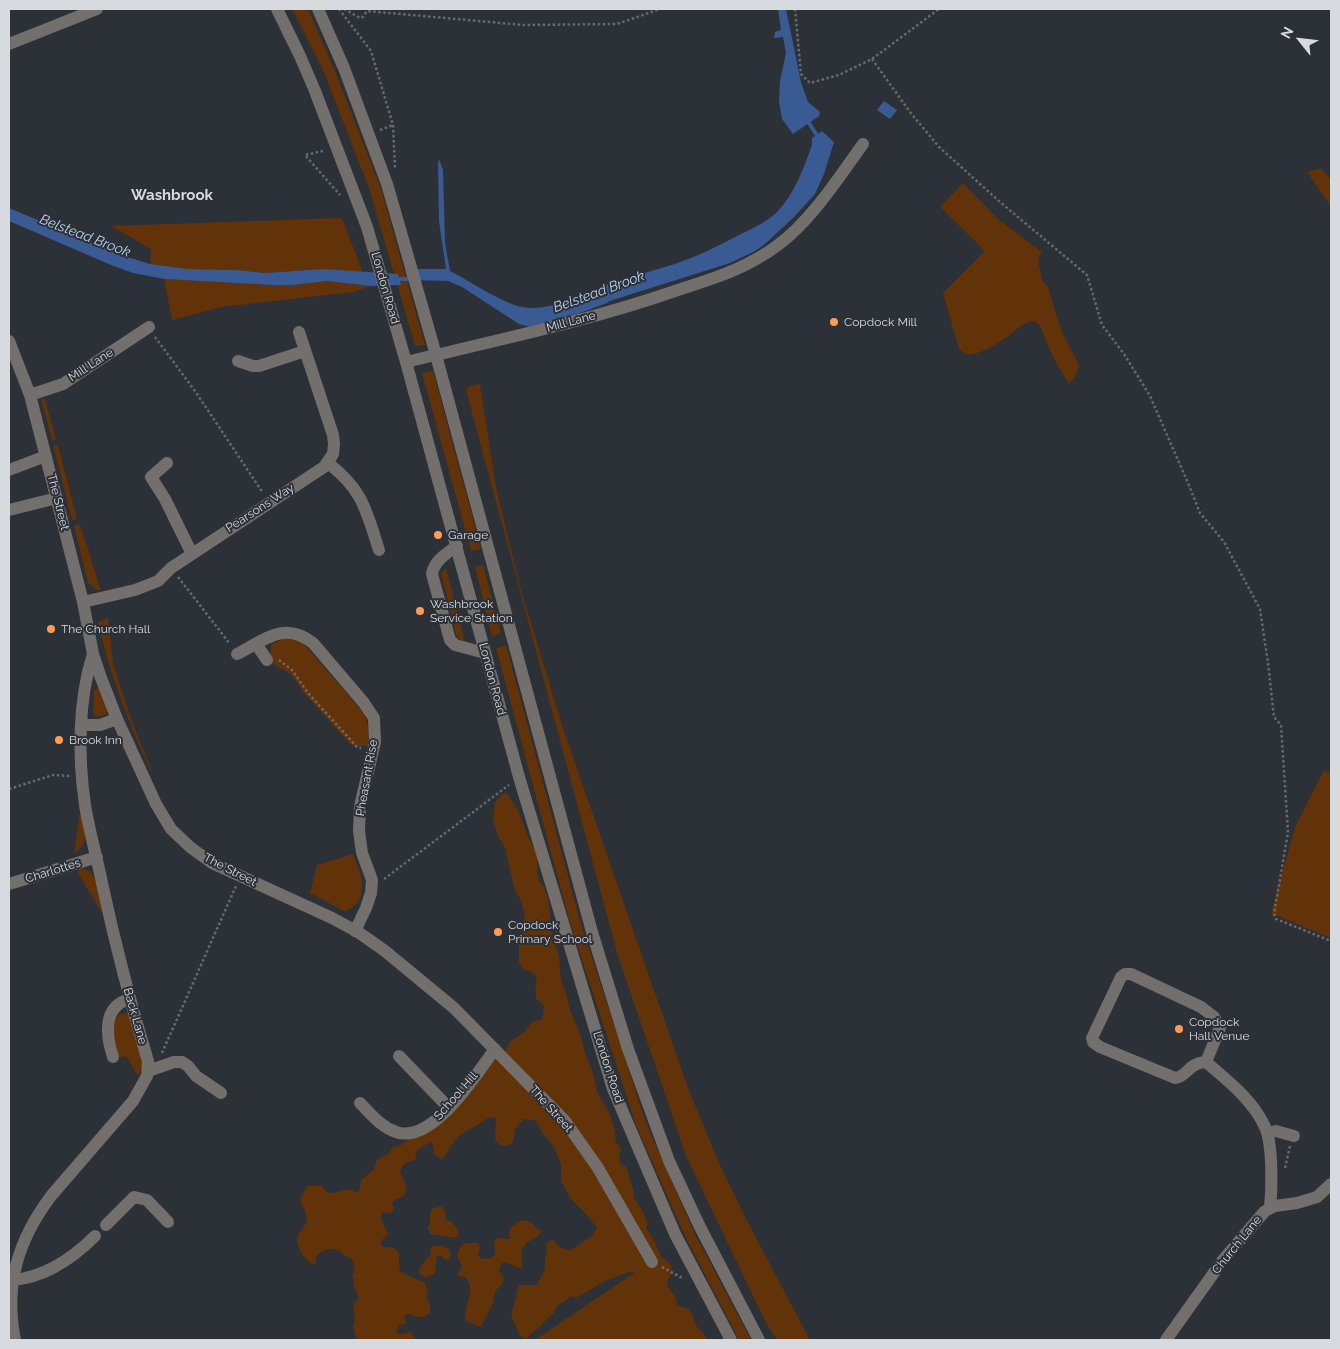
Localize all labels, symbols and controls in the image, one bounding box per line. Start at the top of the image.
north arrow [1275,15,1325,65]
text: N [1277,24,1296,41]
district label: Washbrook [131,186,213,204]
water label: Belstead Brook [37,211,133,261]
street label: London Road [368,250,402,326]
water label: Belstead Brook [551,268,647,316]
street label: Mill Lane [545,309,597,335]
place label: Copdock Mill [844,315,917,329]
marker: Copdock Mill [828,316,840,328]
street label: Mill Lane [66,345,116,385]
street label: The Street [44,472,72,532]
street label: Pearsons Way [223,481,297,535]
place label: Garage [448,528,488,542]
marker: Garage [432,529,444,541]
place label: Washbrook Service Station [430,597,513,625]
marker: Washbrook Service Station [414,605,426,617]
place label: The Church Hall [61,622,150,636]
marker: The Church Hall [45,623,57,635]
street label: London Road [475,641,509,717]
place label: Brook Inn [69,733,122,747]
marker: Brook Inn [53,734,65,746]
street label: Pheasant Rise [353,739,381,817]
street label: The Street [201,850,259,890]
street label: Charlottes [24,856,82,886]
place label: Copdock Primary School [508,918,592,946]
marker: Copdock Primary School [492,926,504,938]
street label: Back Lane [120,986,150,1046]
place label: Copdock Hall Venue [1189,1015,1249,1043]
marker: Copdock Hall Venue [1173,1023,1185,1035]
street label: London Road [590,1029,626,1105]
street label: School Hill [431,1069,481,1123]
street label: The Street [526,1083,576,1135]
street label: Church Lane [1209,1213,1265,1277]

